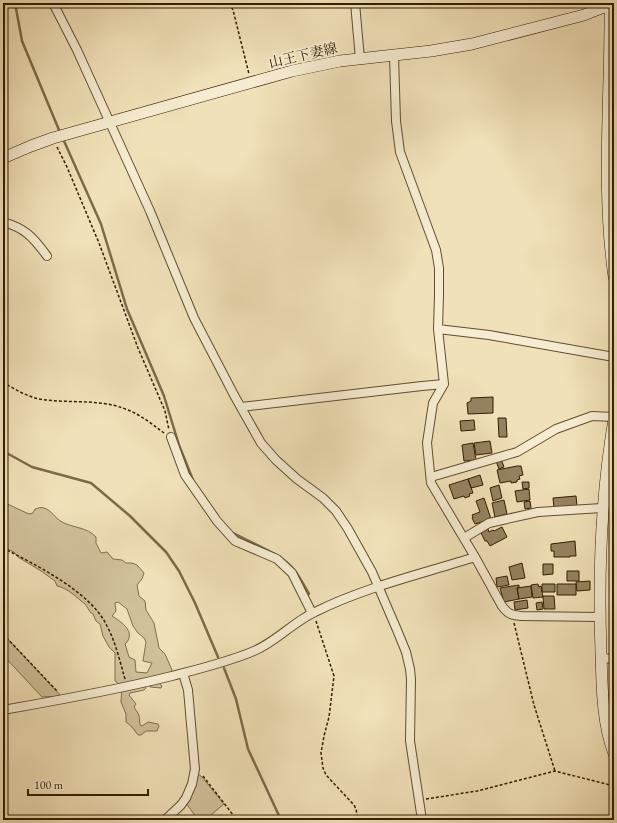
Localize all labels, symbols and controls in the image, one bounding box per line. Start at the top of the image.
street label: 山王下妻線 [267,38,339,72]
scale bar [28,771,148,797]
text: 100 m [34,777,64,793]

